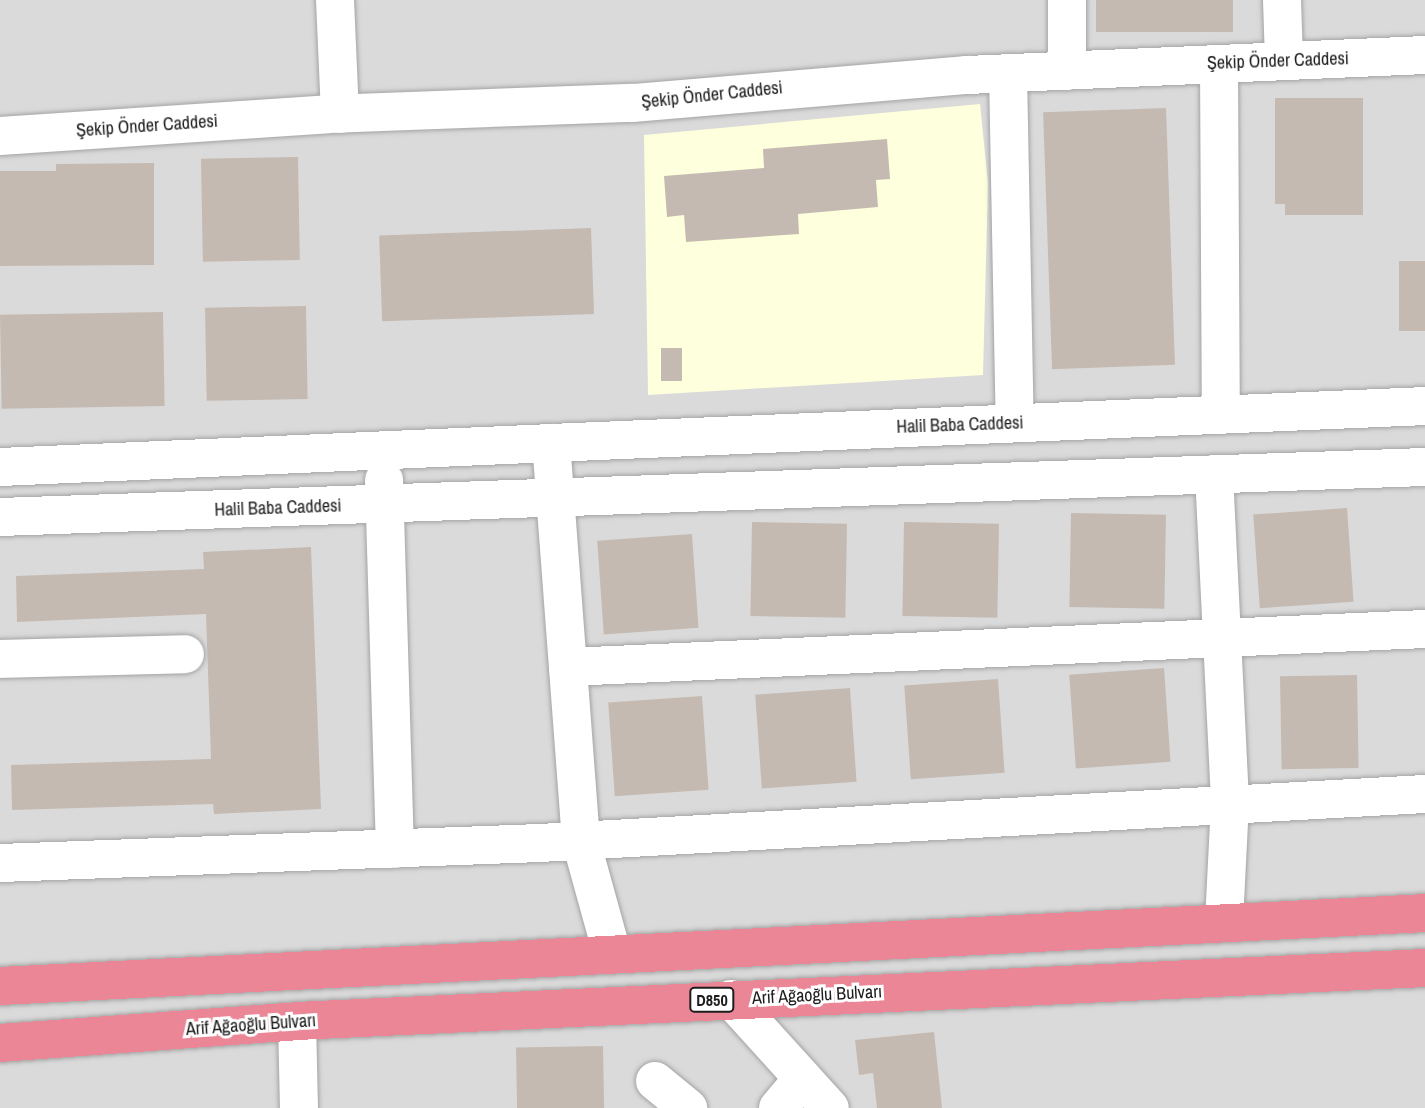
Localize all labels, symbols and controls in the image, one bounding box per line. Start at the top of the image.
street label: Şekip Önder Caddesi [1207,48,1349,74]
street label: Şekip Önder Caddesi [640,77,784,113]
street label: Şekip Önder Caddesi [75,110,219,142]
street label: Halil Baba Caddesi [896,412,1024,438]
street label: Halil Baba Caddesi [214,495,342,521]
street label: Arif Ağaoğlu Bulvarı [751,981,883,1009]
road number: D850 [689,988,735,1012]
street label: Arif Ağaoğlu Bulvarı [185,1010,317,1040]

